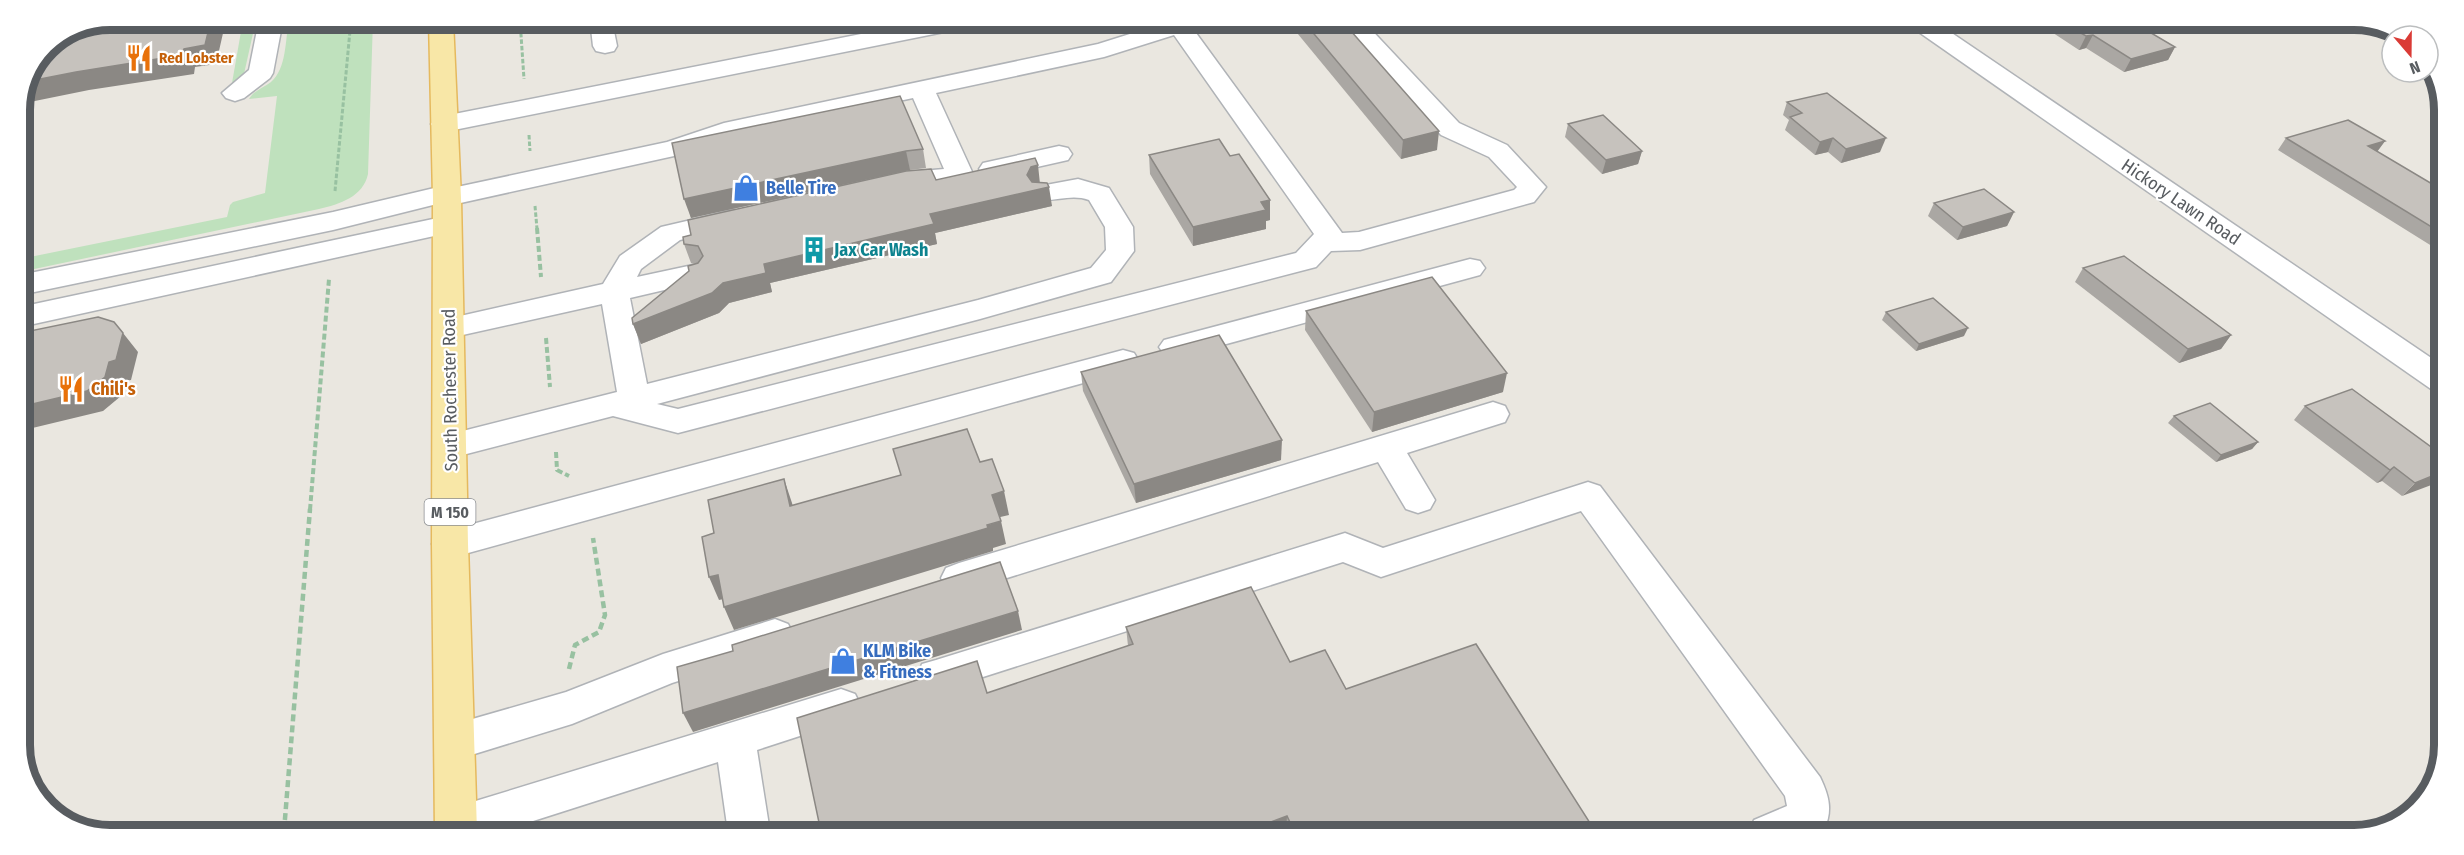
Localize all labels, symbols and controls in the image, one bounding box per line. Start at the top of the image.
north arrow [2380,24,2440,84]
restaurant icon: Red Lobster [124,43,154,73]
place label: Red Lobster [159,49,234,67]
text: N [2407,57,2423,78]
street label: Hickory Lawn Road [2117,154,2245,250]
shop icon: Belle Tire [731,173,761,203]
place label: Belle Tire [766,177,837,199]
building icon: Jax Car Wash [799,235,829,265]
place label: Jax Car Wash [833,239,928,261]
street label: South Rochester Road [438,309,462,471]
restaurant icon: Chili's [56,374,86,404]
place label: Chili's [91,378,136,400]
road number: M 150 [424,499,476,525]
place label: KLM Bike & Fitness [863,640,932,683]
shop icon: KLM Bike & Fitness [828,646,858,676]

